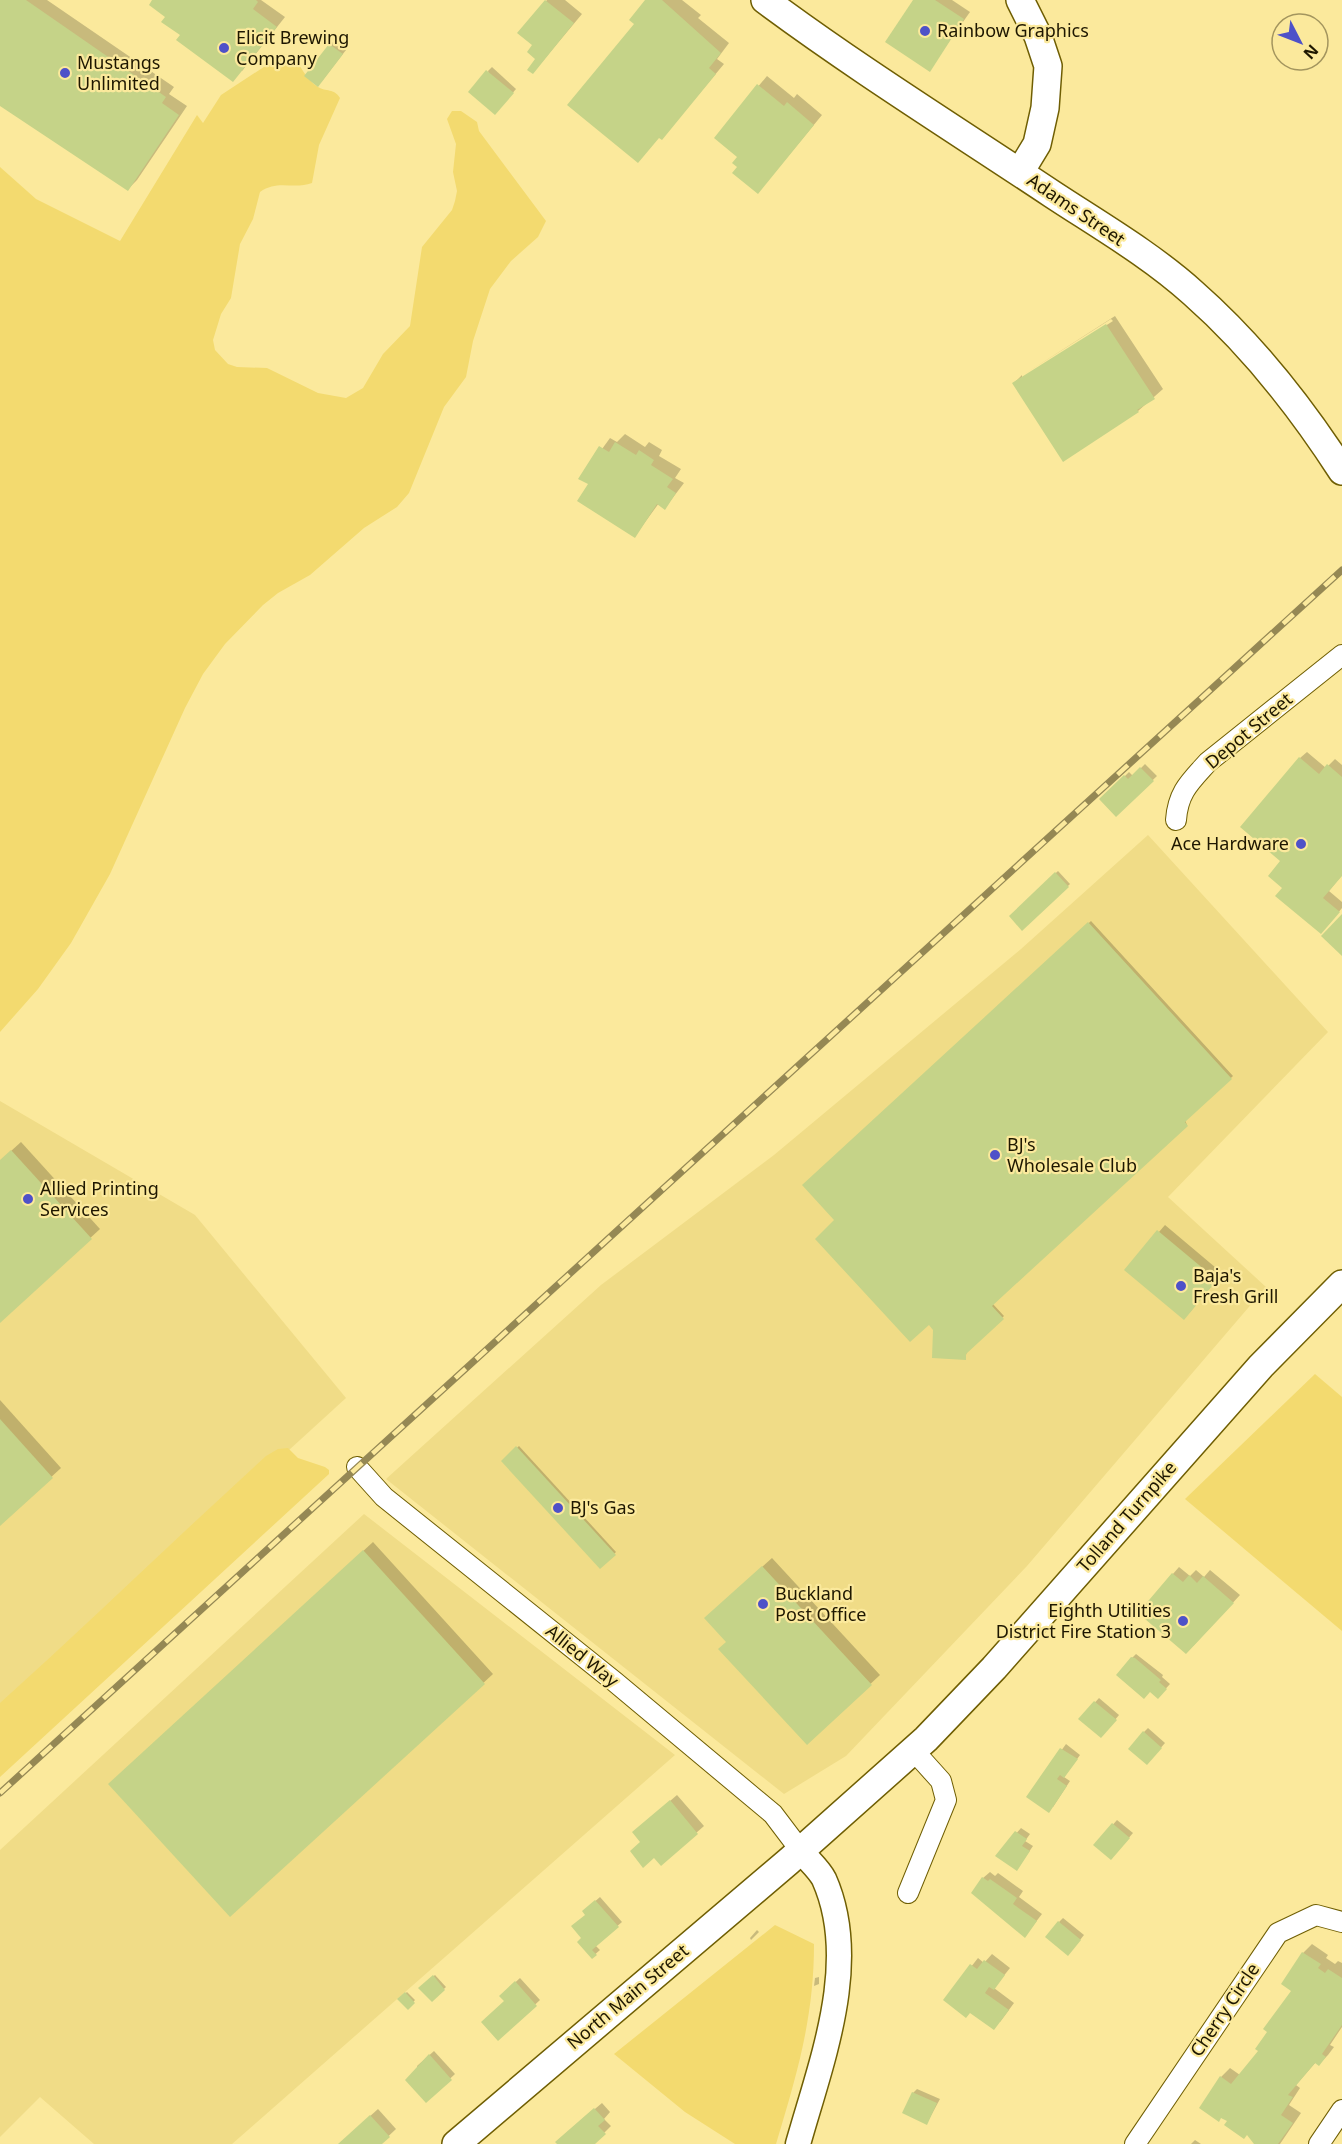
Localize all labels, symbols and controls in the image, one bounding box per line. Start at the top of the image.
north arrow [1270,12,1330,72]
place label: Rainbow Graphics [937,18,1089,42]
marker: Rainbow Graphics [918,24,932,38]
place label: Elicit Brewing Company [236,25,349,70]
text: N [1299,40,1324,64]
marker: Elicit Brewing Company [217,41,231,55]
place label: Mustangs Unlimited [77,50,160,95]
marker: Mustangs Unlimited [58,66,72,80]
street label: Adams Street [1023,168,1131,251]
street label: Depot Street [1200,686,1297,774]
place label: Ace Hardware [1171,831,1289,855]
marker: Ace Hardware [1294,837,1308,851]
place label: BJ's Wholesale Club [1007,1132,1137,1177]
marker: BJ's Wholesale Club [988,1148,1002,1162]
place label: Allied Printing Services [40,1176,159,1221]
marker: Allied Printing Services [21,1192,35,1206]
place label: Baja's Fresh Grill [1193,1263,1278,1308]
marker: Baja's Fresh Grill [1174,1279,1188,1293]
street label: Tolland Turnpike [1071,1456,1181,1577]
place label: BJ's Gas [570,1495,635,1519]
marker: BJ's Gas [551,1501,565,1515]
place label: Buckland Post Office [775,1581,866,1626]
marker: Buckland Post Office [756,1597,770,1611]
place label: Eighth Utilities District Fire Station 3 [996,1598,1171,1643]
marker: Eighth Utilities District Fire Station 3 [1176,1614,1190,1628]
street label: Allied Way [541,1619,625,1692]
street label: North Main Street [562,1938,693,2054]
street label: Cherry Circle [1184,1958,1264,2061]

